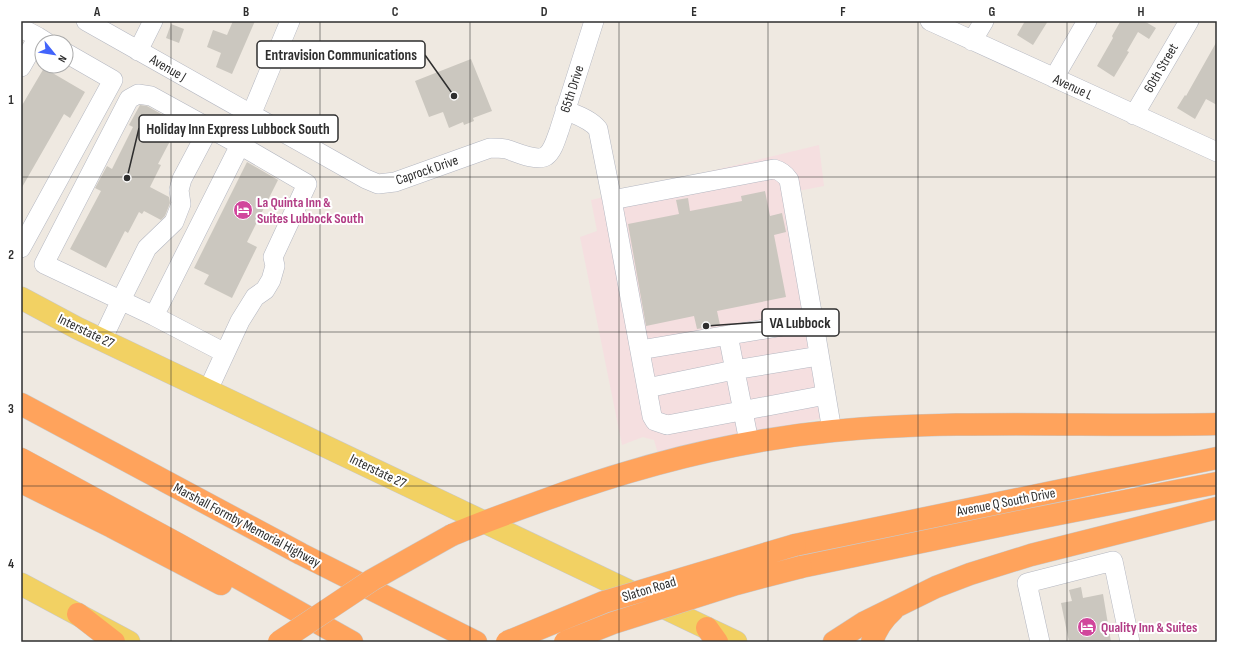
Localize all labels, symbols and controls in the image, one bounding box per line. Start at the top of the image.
text: A [93,4,101,20]
text: B [243,4,249,20]
text: C [392,4,399,20]
text: D [541,4,548,20]
text: E [691,4,697,20]
text: F [840,4,846,20]
text: G [989,4,996,20]
text: H [1138,4,1145,20]
north arrow [34,34,74,74]
street label: 60th Street [1140,40,1182,96]
callout: Entravision Communications [257,41,425,68]
text: Entravision Communications [265,46,417,65]
street label: Avenue J [146,50,189,85]
text: N [55,53,69,65]
street label: 65th Drive [556,63,588,115]
street label: Avenue L [1050,70,1095,104]
text: 1 [8,92,14,108]
callout: Holiday Inn Express Lubbock South [139,115,338,142]
text: Holiday Inn Express Lubbock South [146,120,330,139]
street label: Caprock Drive [394,151,460,189]
place label: La Quinta Inn & Suites Lubbock South [257,194,364,227]
hotel icon: La Quinta Inn & Suites Lubbock South [232,199,254,221]
text: 2 [8,247,14,263]
callout: VA Lubbock [762,309,839,336]
street label: Interstate 27 [55,310,117,352]
text: VA Lubbock [770,314,831,333]
text: 3 [8,401,14,417]
street label: Interstate 27 [347,450,409,492]
street label: Marshall Formby Memorial Highway [171,479,324,571]
street label: Avenue Q South Drive [954,484,1057,520]
text: 4 [8,556,14,572]
street label: Slaton Road [620,573,678,605]
hotel icon: Quality Inn & Suites [1076,616,1098,638]
place label: Quality Inn & Suites [1101,619,1197,636]

